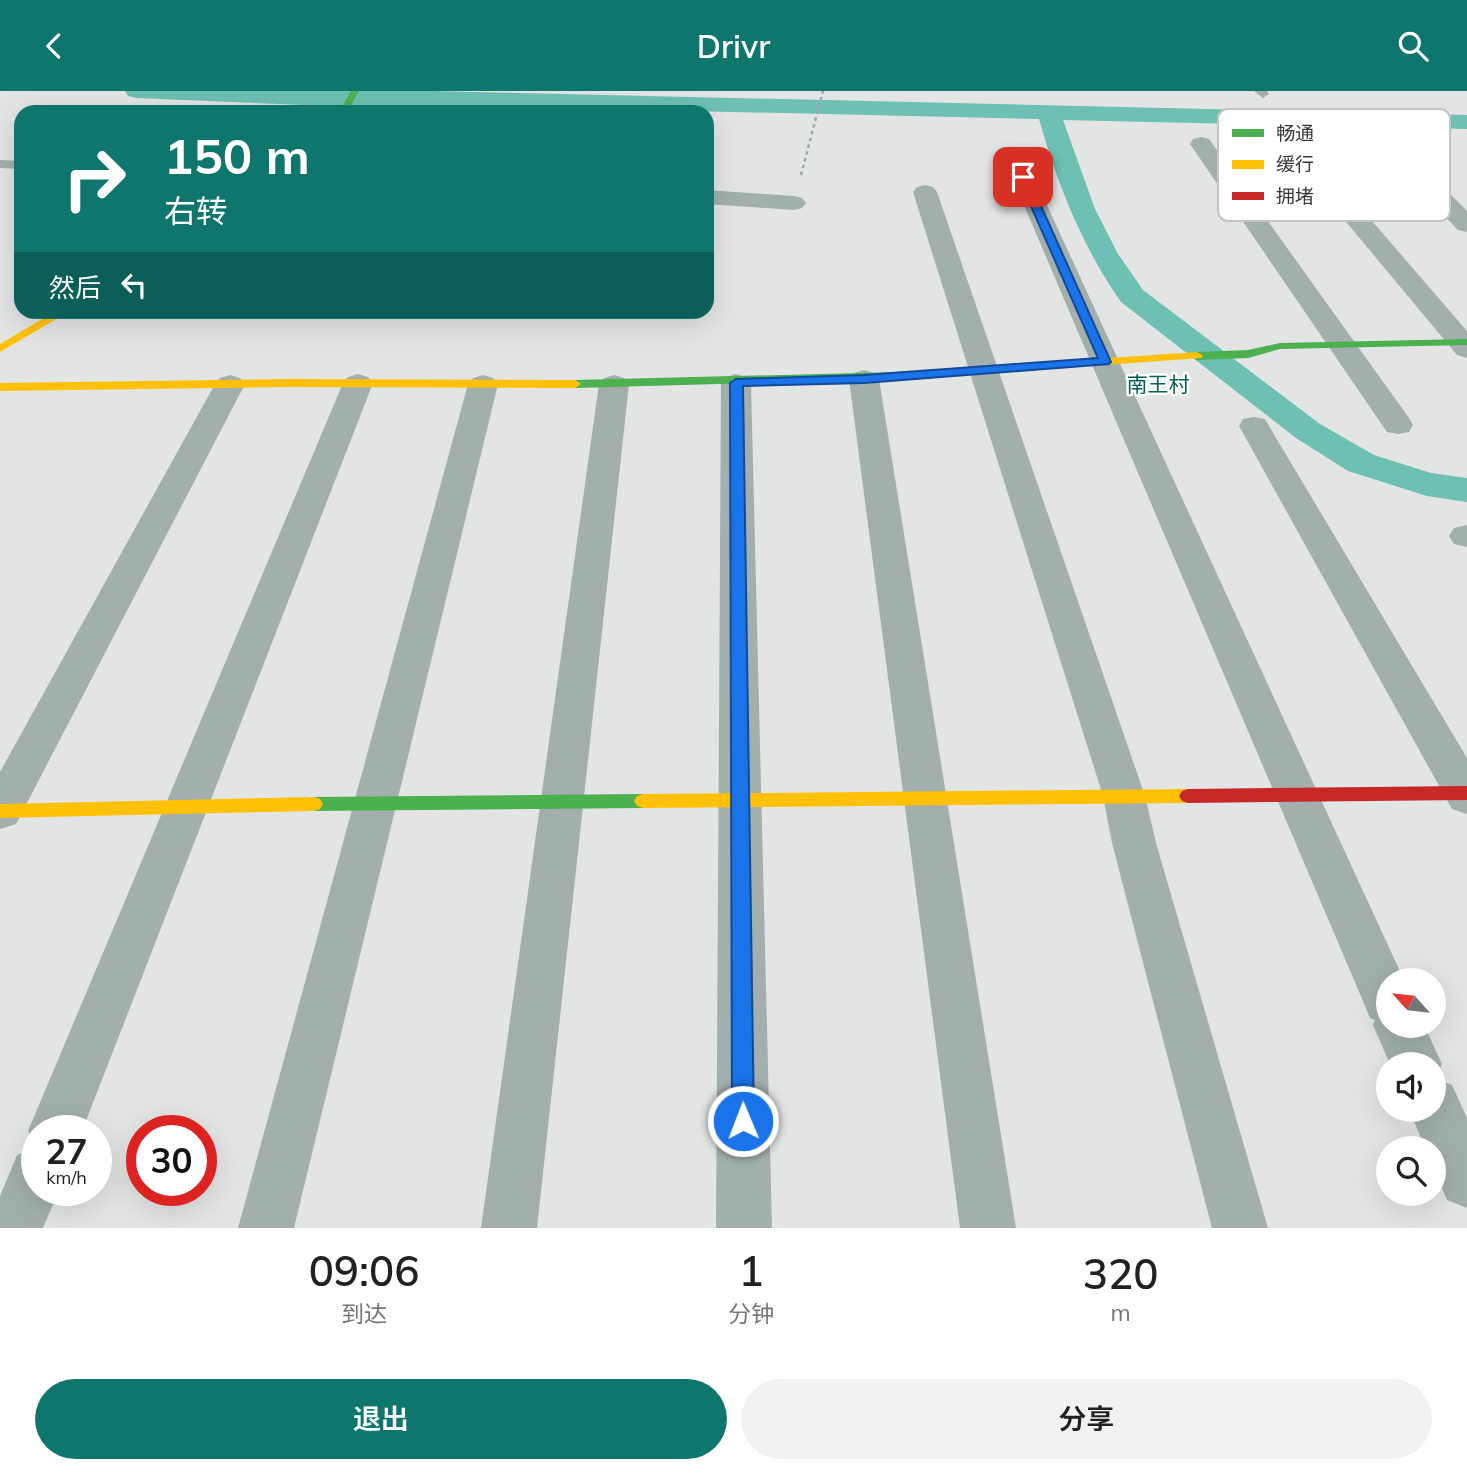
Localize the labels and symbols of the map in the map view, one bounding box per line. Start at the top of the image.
legend [1218,109,1450,221]
text: 畅通 [1276,121,1314,145]
pin [993,147,1053,207]
text: 缓行 [1276,152,1314,176]
text: 拥堵 [1276,184,1314,208]
district label: 南王村 [1127,371,1190,397]
north arrow [1376,968,1446,1038]
position arrow [706,1084,780,1158]
speed limit sign: 30 [126,1115,217,1206]

